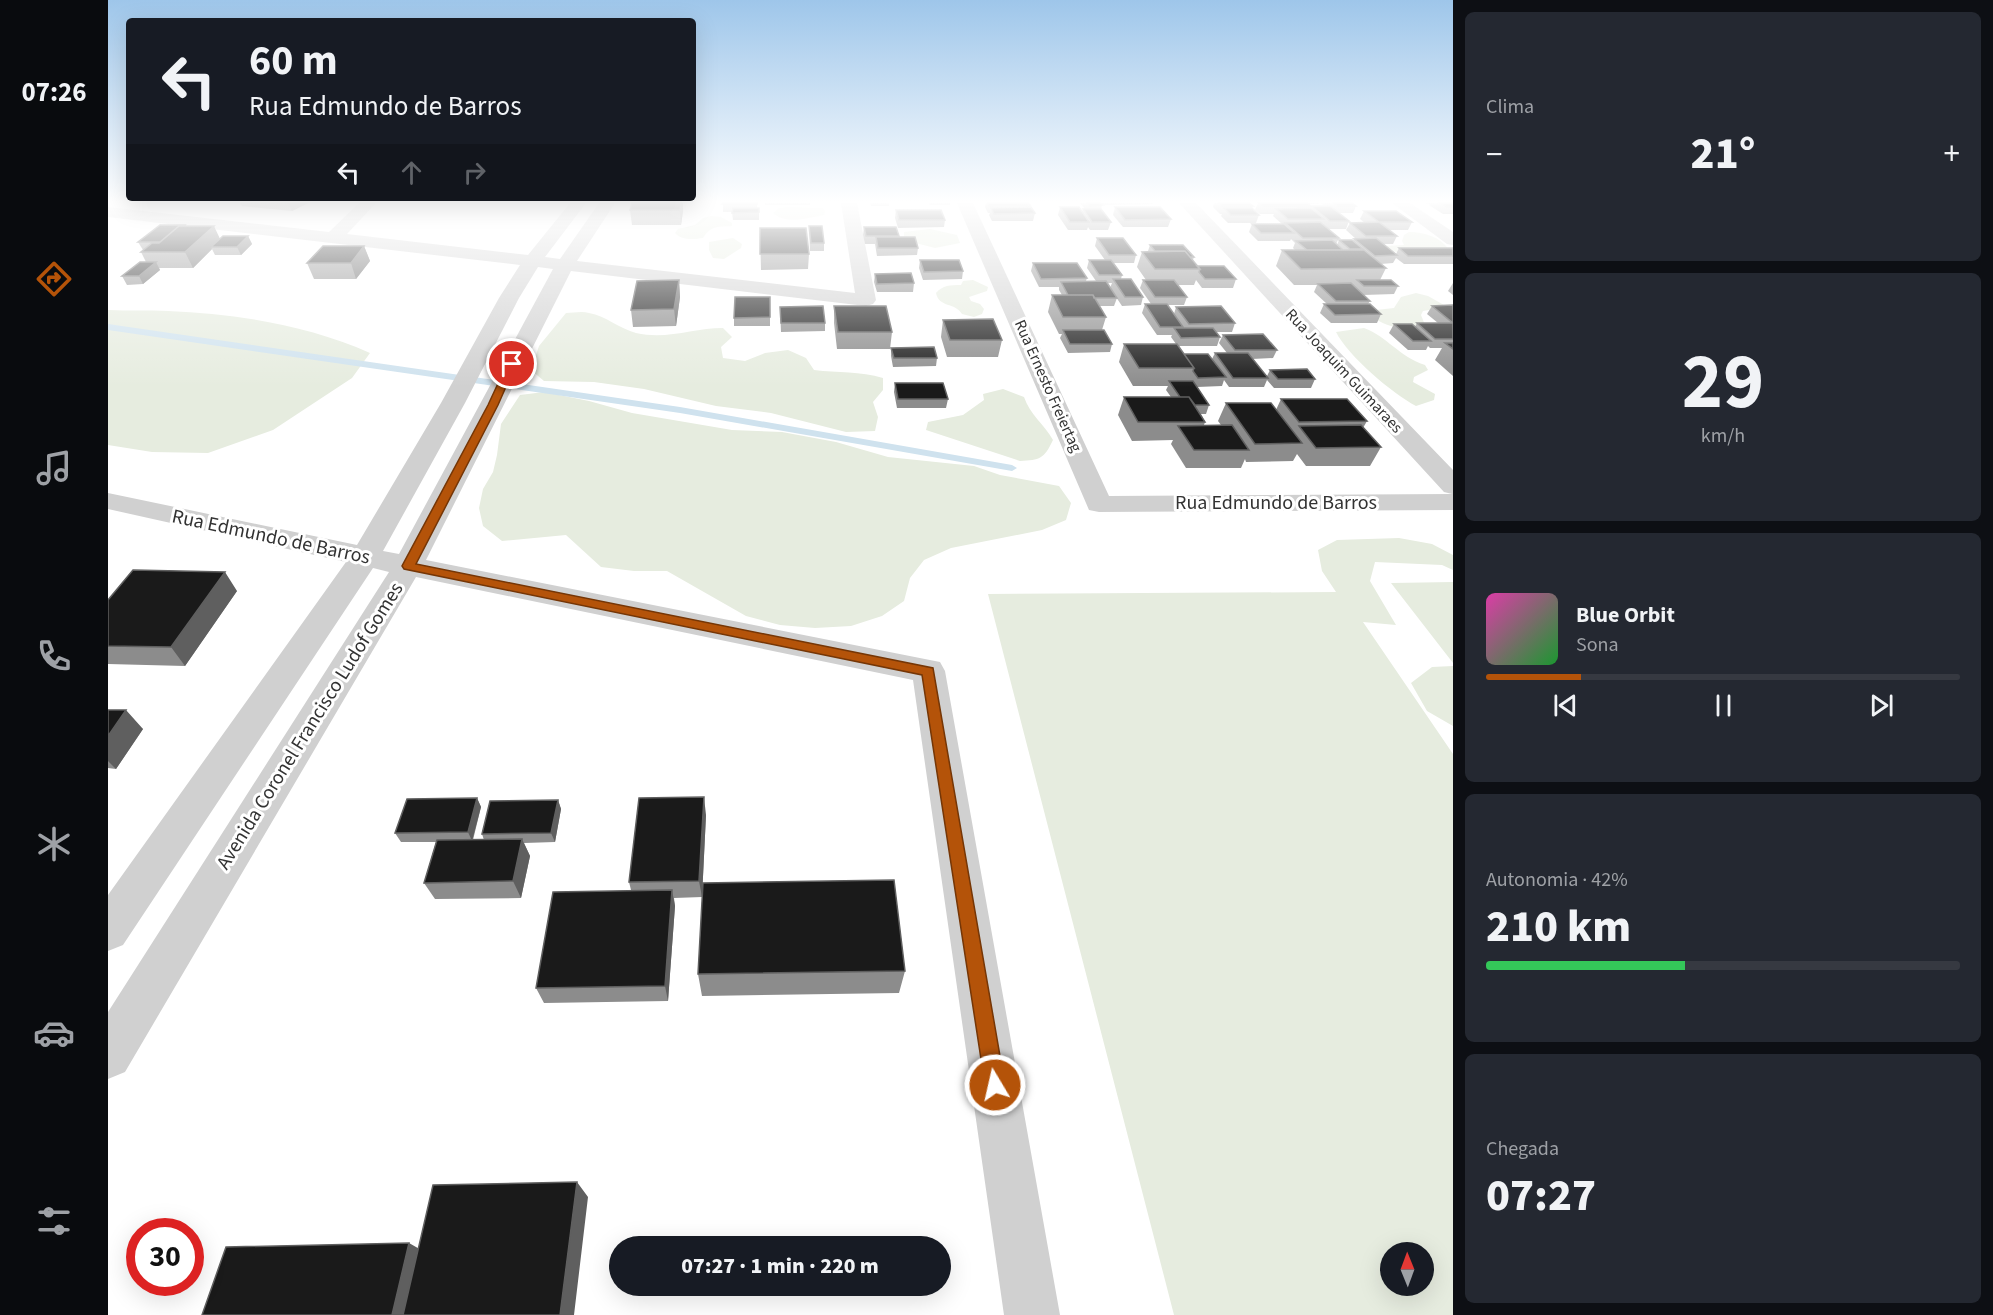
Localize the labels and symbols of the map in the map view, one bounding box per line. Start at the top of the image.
street label: Rua Joaquim Guimaraes [1280,304,1408,438]
street label: Rua Ernesto Freiertag [1009,316,1087,456]
pin [486,338,537,389]
street label: Rua Edmundo de Barros [1175,489,1377,517]
street label: Rua Edmundo de Barros [169,502,373,572]
street label: Avenida Coronel Francisco Ludof Gomes [210,577,410,875]
position arrow [963,1053,1027,1117]
speed limit sign: 30 [126,1218,204,1296]
north arrow [1380,1242,1434,1296]

